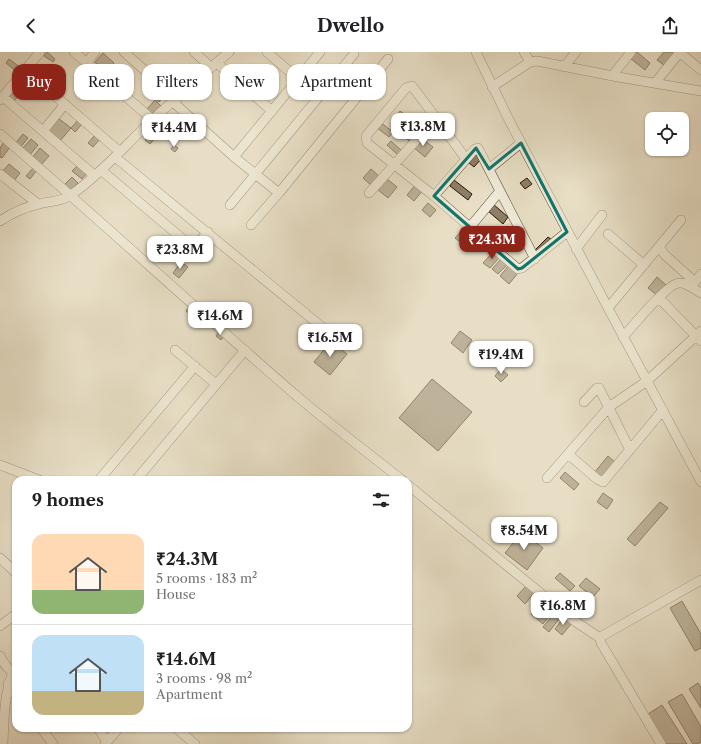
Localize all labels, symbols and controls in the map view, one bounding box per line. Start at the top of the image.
icon: back [20,15,42,37]
text: Dwello [317,15,384,37]
icon: share [659,15,681,37]
chip: Buy [12,64,66,100]
chip: Rent [74,64,134,100]
chip: Filters [142,64,212,100]
chip: New [220,64,279,100]
chip: Apartment [287,64,386,100]
map controls [645,112,689,156]
button: locate [645,112,689,156]
pin: ₹13.8M [390,113,456,147]
pin: ₹14.4M [141,114,207,148]
text: ₹13.8M [400,118,446,134]
text: ₹14.4M [151,119,197,135]
pin: ₹24.3M [459,226,525,260]
text: ₹24.3M [468,231,516,247]
pin: ₹23.8M [147,236,213,270]
text: ₹23.8M [156,241,204,257]
pin: ₹14.6M [187,302,253,336]
text: ₹14.6M [197,307,243,323]
pin: ₹16.5M [297,324,363,358]
text: ₹16.5M [307,329,353,345]
pin: ₹19.4M [468,341,534,375]
text: ₹19.4M [478,346,524,362]
icon: filters [370,489,392,511]
text: 9 homes [32,490,104,510]
pin: ₹8.54M [491,517,557,551]
text: ₹8.54M [500,522,548,538]
text: ₹24.3M [156,549,218,569]
icon: home [64,550,112,598]
text: 5 rooms · 183 m² [156,570,257,586]
text: House [156,586,196,602]
pin: ₹16.8M [530,592,596,626]
text: ₹16.8M [540,597,586,613]
text: ₹14.6M [156,649,216,669]
icon: home [64,651,112,699]
text: 3 rooms · 98 m² [156,670,252,686]
text: Apartment [156,686,223,702]

